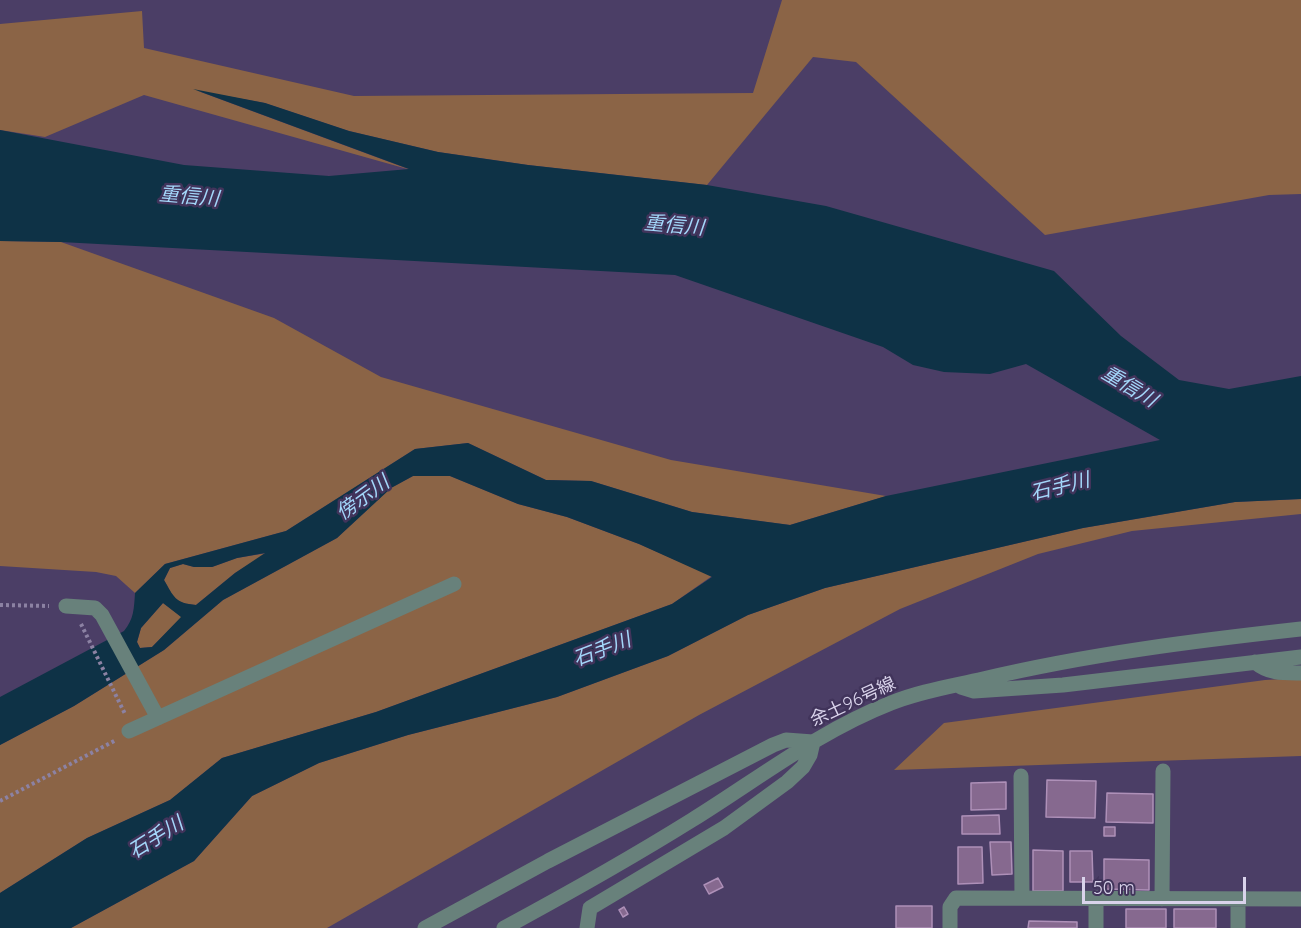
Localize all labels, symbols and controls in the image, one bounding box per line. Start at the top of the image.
water label: 重信川 [158,182,220,212]
water label: 重信川 [643,211,705,241]
water label: 重信川 [1097,361,1161,413]
water label: 石手川 [1028,468,1092,506]
water label: 傍示川 [332,471,394,525]
water label: 石手川 [570,628,634,672]
street label: 余土96号線 [807,673,899,731]
water label: 石手川 [124,812,188,864]
scale bar [1085,865,1248,903]
text: 50 m [1093,876,1135,899]

